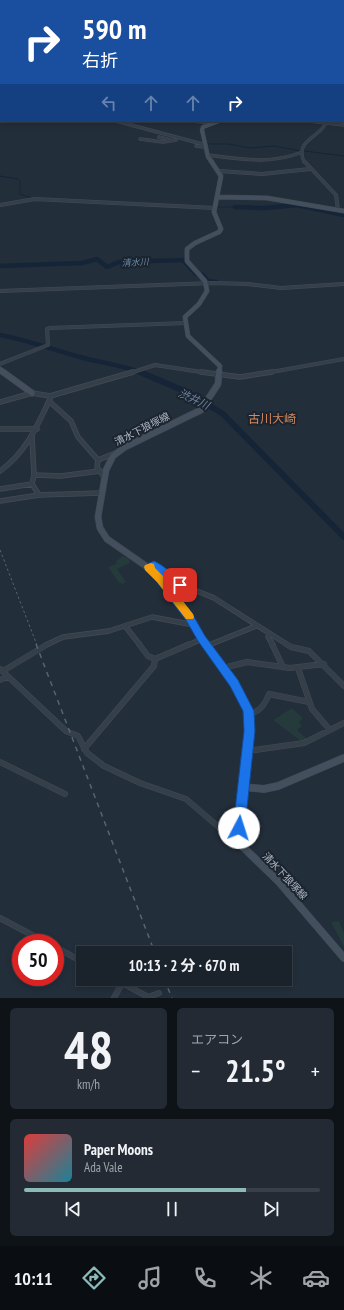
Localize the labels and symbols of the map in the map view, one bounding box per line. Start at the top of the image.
water label: 清水川 [121,256,150,268]
water label: 渋井川 [176,386,213,413]
street label: 清水下狼塚線 [112,410,172,448]
district label: 古川大崎 [248,411,296,426]
pin [163,568,197,602]
position arrow [218,807,260,849]
street label: 清水下狼塚線 [260,850,310,902]
speed limit sign: 50 [12,934,64,986]

